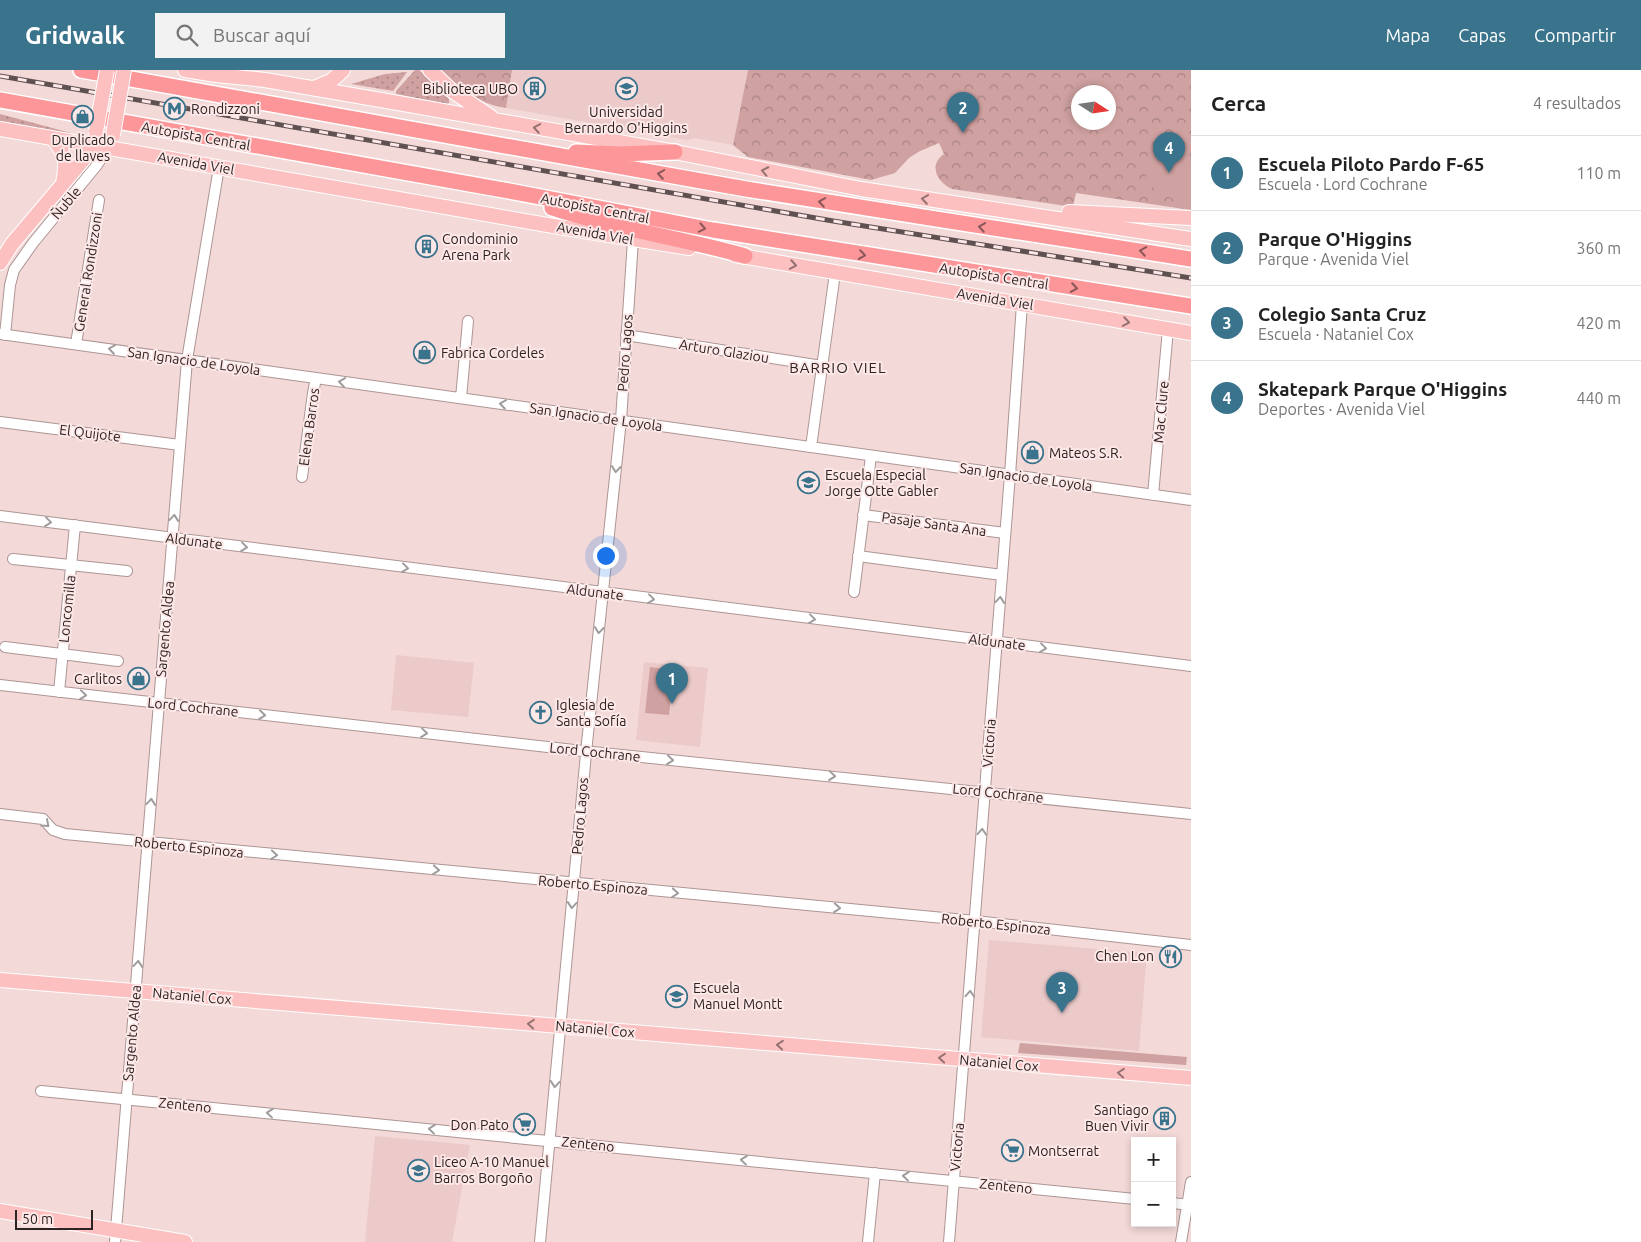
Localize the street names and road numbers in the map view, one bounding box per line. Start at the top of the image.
street label: Autopista Central [140,119,252,154]
street label: Avenida Viel [156,148,236,178]
street label: Ñuble [47,183,84,223]
street label: Autopista Central [539,190,651,226]
street label: General Rondizzoni [71,211,105,333]
street label: Avenida Viel [555,218,635,248]
street label: Autopista Central [938,259,1050,293]
street label: Avenida Viel [955,285,1035,313]
street label: Pedro Lagos [614,314,636,392]
street label: Arturo Glaziou [678,336,770,366]
street label: San Ignacio de Loyola [126,344,262,378]
street label: Mac Clure [1150,380,1172,444]
street label: Elena Barros [296,387,322,467]
street label: San Ignacio de Loyola [528,400,664,434]
street label: El Quijote [58,421,122,445]
street label: San Ignacio de Loyola [958,460,1094,494]
street label: Pasaje Santa Ana [881,509,987,539]
street label: Aldunate [165,530,223,552]
street label: Loncomilla [55,574,79,644]
street label: Sargento Aldea [153,580,177,678]
street label: Aldunate [566,581,624,603]
street label: Aldunate [968,631,1026,653]
street label: Lord Cochrane [147,694,239,720]
street label: Victoria [979,718,999,768]
street label: Lord Cochrane [549,739,641,765]
street label: Pedro Lagos [569,777,591,855]
street label: Lord Cochrane [952,780,1044,806]
street label: Roberto Espinoza [133,833,245,861]
street label: Roberto Espinoza [537,872,649,898]
street label: Roberto Espinoza [940,910,1052,938]
street label: Sargento Aldea [120,984,144,1082]
street label: Nataniel Cox [152,985,232,1007]
street label: Nataniel Cox [555,1018,635,1040]
street label: Nataniel Cox [959,1052,1039,1074]
street label: Zenteno [158,1094,212,1116]
street label: Victoria [947,1122,967,1172]
street label: Zenteno [561,1133,615,1155]
street label: Zenteno [979,1175,1033,1197]

